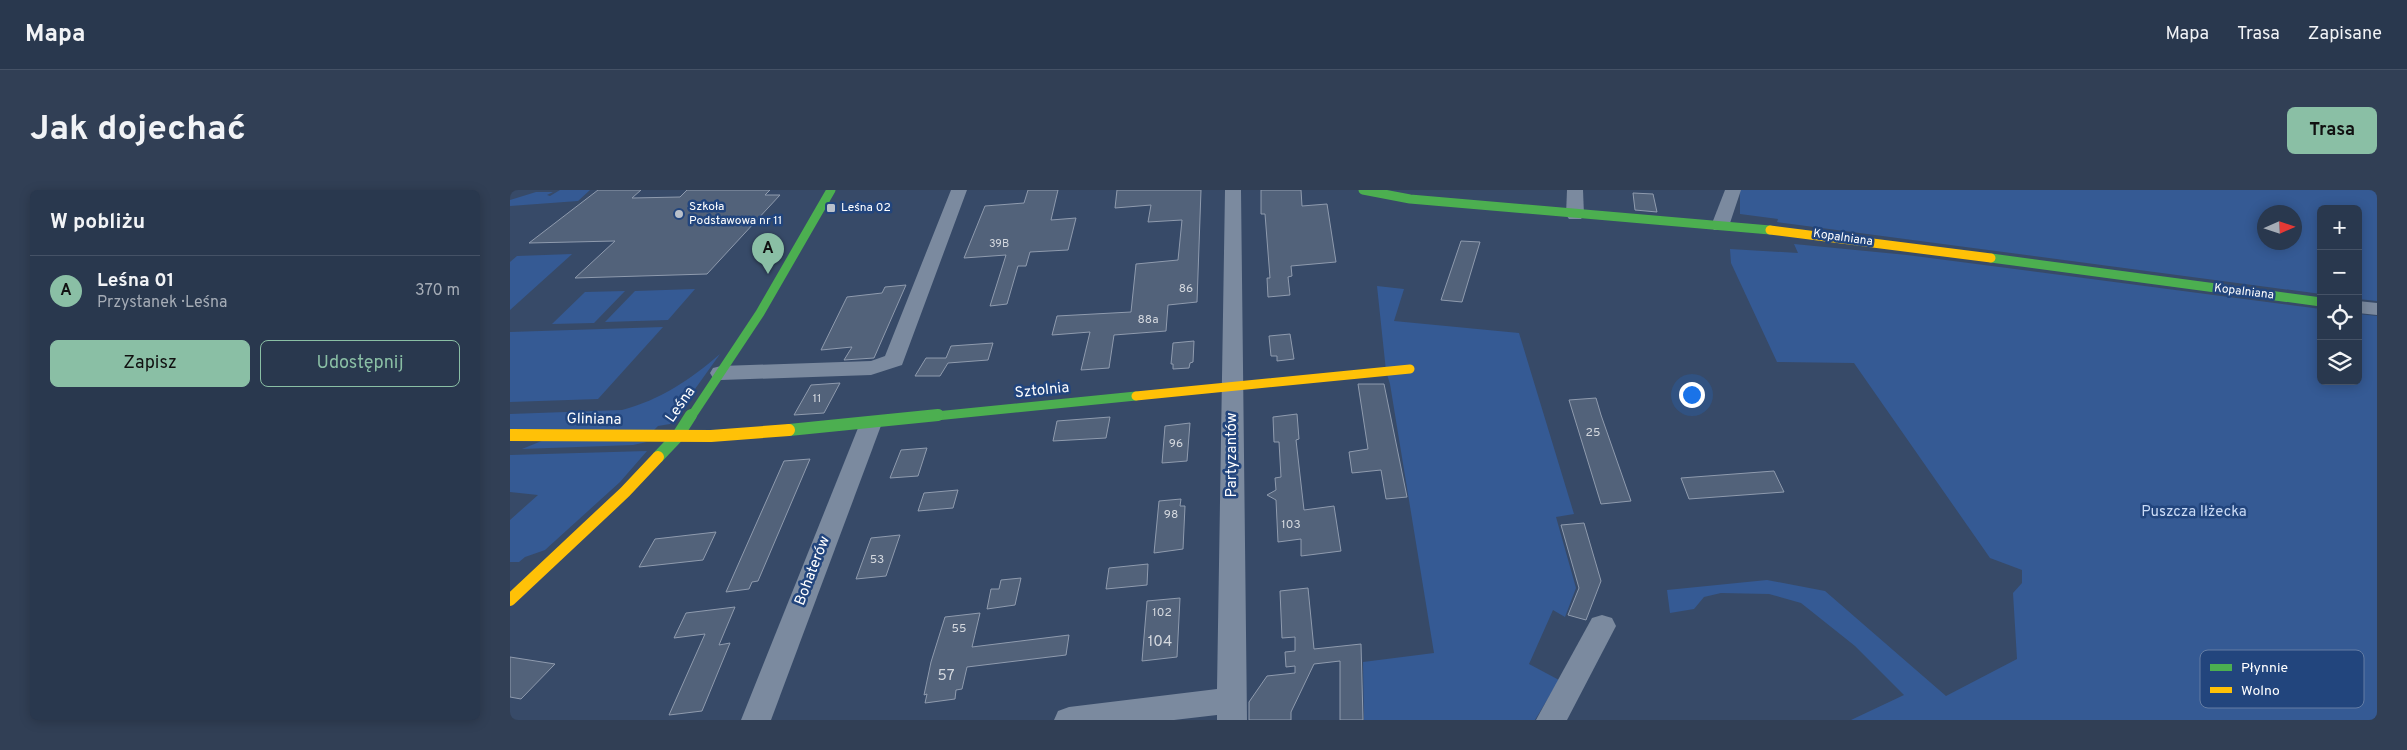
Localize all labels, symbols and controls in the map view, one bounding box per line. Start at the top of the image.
text: Mapa [25,20,85,50]
text: Mapa [2166,23,2209,46]
text: Trasa [2237,23,2280,46]
text: Zapisane [2308,23,2382,46]
button: Trasa [2287,107,2377,154]
text: Jak dojechać [30,108,246,152]
place label: Szkoła Podstawowa nr 11 [689,199,782,229]
place label: Leśna 02 [841,200,891,216]
marker: Leśna 02 [825,202,837,214]
north arrow [2257,205,2302,250]
map controls [2317,205,2362,385]
button: + [2317,205,2362,250]
marker: Szkoła Podstawowa nr 11 [673,208,685,220]
text: W pobliżu [50,209,145,236]
street label: Kopalniana [1812,226,1874,250]
pin: A [752,233,784,274]
house number: 39B [989,237,1009,251]
button: − [2317,250,2362,295]
text: Leśna 01 [97,269,174,293]
street label: Kopalniana [2213,280,2275,304]
text: A [60,281,72,301]
text: 370 m [415,281,460,301]
house number: 86 [1179,281,1193,297]
text: Przystanek · Leśna [97,293,228,313]
button: locate [2317,295,2362,340]
house number: 88a [1137,312,1159,328]
button: Zapisz [50,340,250,387]
button: Udostępnij [260,340,460,387]
button: layers [2317,340,2362,385]
street label: Sztolnia [1014,379,1070,403]
your location [1679,382,1705,408]
street label: Leśna [662,383,700,427]
house number: 11 [813,391,821,407]
street label: Gliniana [566,410,622,430]
street label: Partyzantów [1223,412,1242,497]
house number: 25 [1586,425,1600,441]
house number: 96 [1169,436,1183,452]
park label: Puszcza Iłżecka [2141,503,2247,522]
house number: 98 [1164,507,1178,523]
house number: 103 [1281,517,1301,533]
street label: Bohaterów [791,533,835,608]
house number: 53 [870,552,884,568]
house number: 102 [1152,605,1172,621]
house number: 55 [952,621,966,637]
house number: 104 [1148,633,1172,652]
legend [2200,650,2364,708]
text: Płynnie [2241,660,2288,677]
house number: 57 [938,667,955,686]
text: Wolno [2241,683,2280,700]

